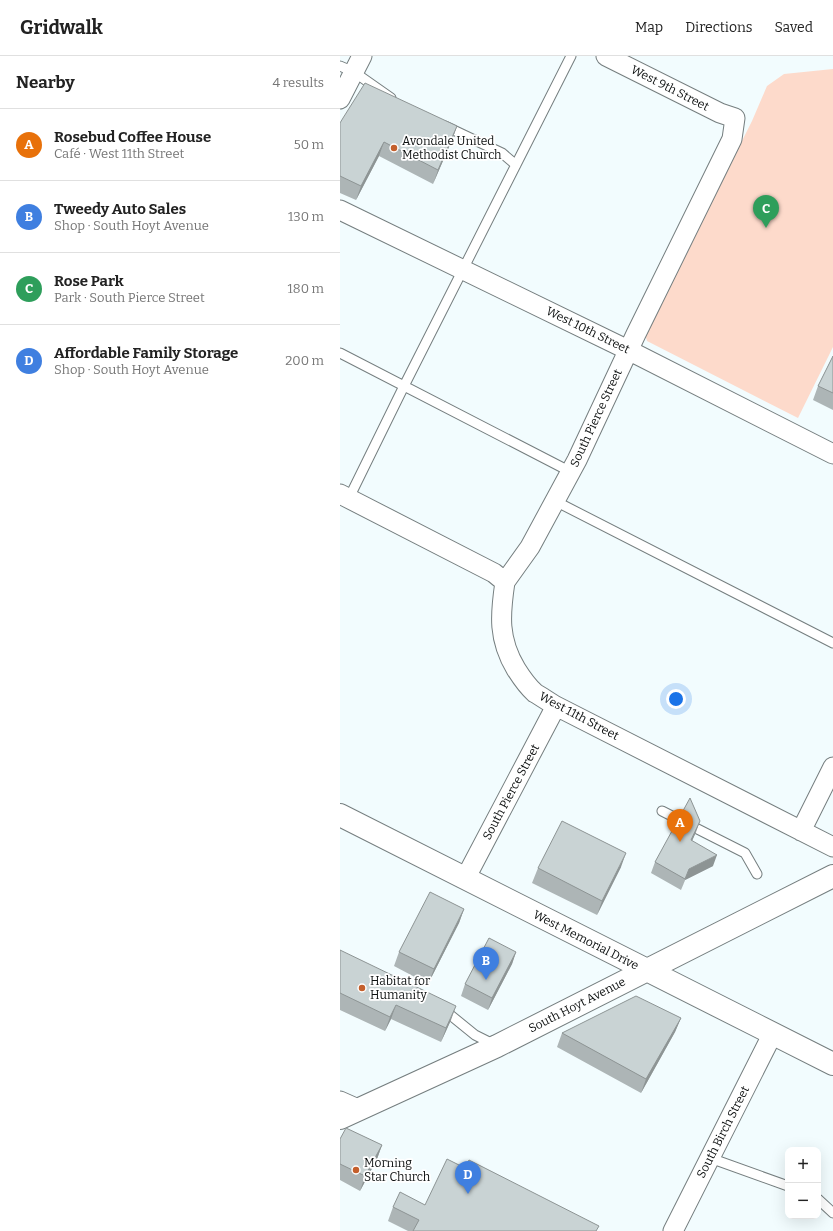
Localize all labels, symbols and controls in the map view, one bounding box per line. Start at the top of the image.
text: Gridwalk [20,16,103,39]
text: Map [635,19,663,36]
text: Directions [685,19,753,36]
text: Saved [775,19,813,36]
street label: West 9th Street [629,62,712,114]
text: Nearby [16,72,75,93]
text: 4 results [272,75,324,90]
text: Rosebud Coffee House [54,128,211,146]
place label: Avondale United Methodist Church [402,134,502,162]
text: A [24,137,34,152]
text: 50 m [294,137,324,152]
marker: Avondale United Methodist Church [389,143,399,153]
text: Café · West 11th Street [54,146,184,161]
pin: C [753,195,779,228]
text: Tweedy Auto Sales [54,200,186,218]
text: B [25,209,33,224]
text: 130 m [288,209,324,224]
text: Shop · South Hoyt Avenue [54,218,209,233]
text: Rose Park [54,272,124,290]
text: C [25,281,33,296]
text: 180 m [288,281,324,296]
text: Park · South Pierce Street [54,290,205,305]
street label: West 10th Street [544,304,633,357]
text: Affordable Family Storage [54,344,238,362]
text: D [24,353,34,368]
text: 200 m [285,353,324,368]
text: Shop · South Hoyt Avenue [54,362,209,377]
street label: South Pierce Street [567,366,625,469]
street label: West 11th Street [537,689,622,743]
your location [666,689,686,709]
street label: South Pierce Street [480,741,542,842]
pin: A [667,809,693,842]
street label: West Memorial Drive [531,907,641,973]
pin: B [473,947,499,980]
place label: Habitat for Humanity [370,974,431,1002]
street label: South Hoyt Avenue [526,974,628,1036]
marker: Habitat for Humanity [357,983,367,993]
street label: South Birch Street [694,1083,753,1180]
map controls [785,1147,821,1219]
button: + [785,1147,821,1183]
place label: Morning Star Church [364,1156,431,1184]
pin: D [455,1161,481,1194]
marker: Morning Star Church [351,1165,361,1175]
button: − [785,1183,821,1219]

